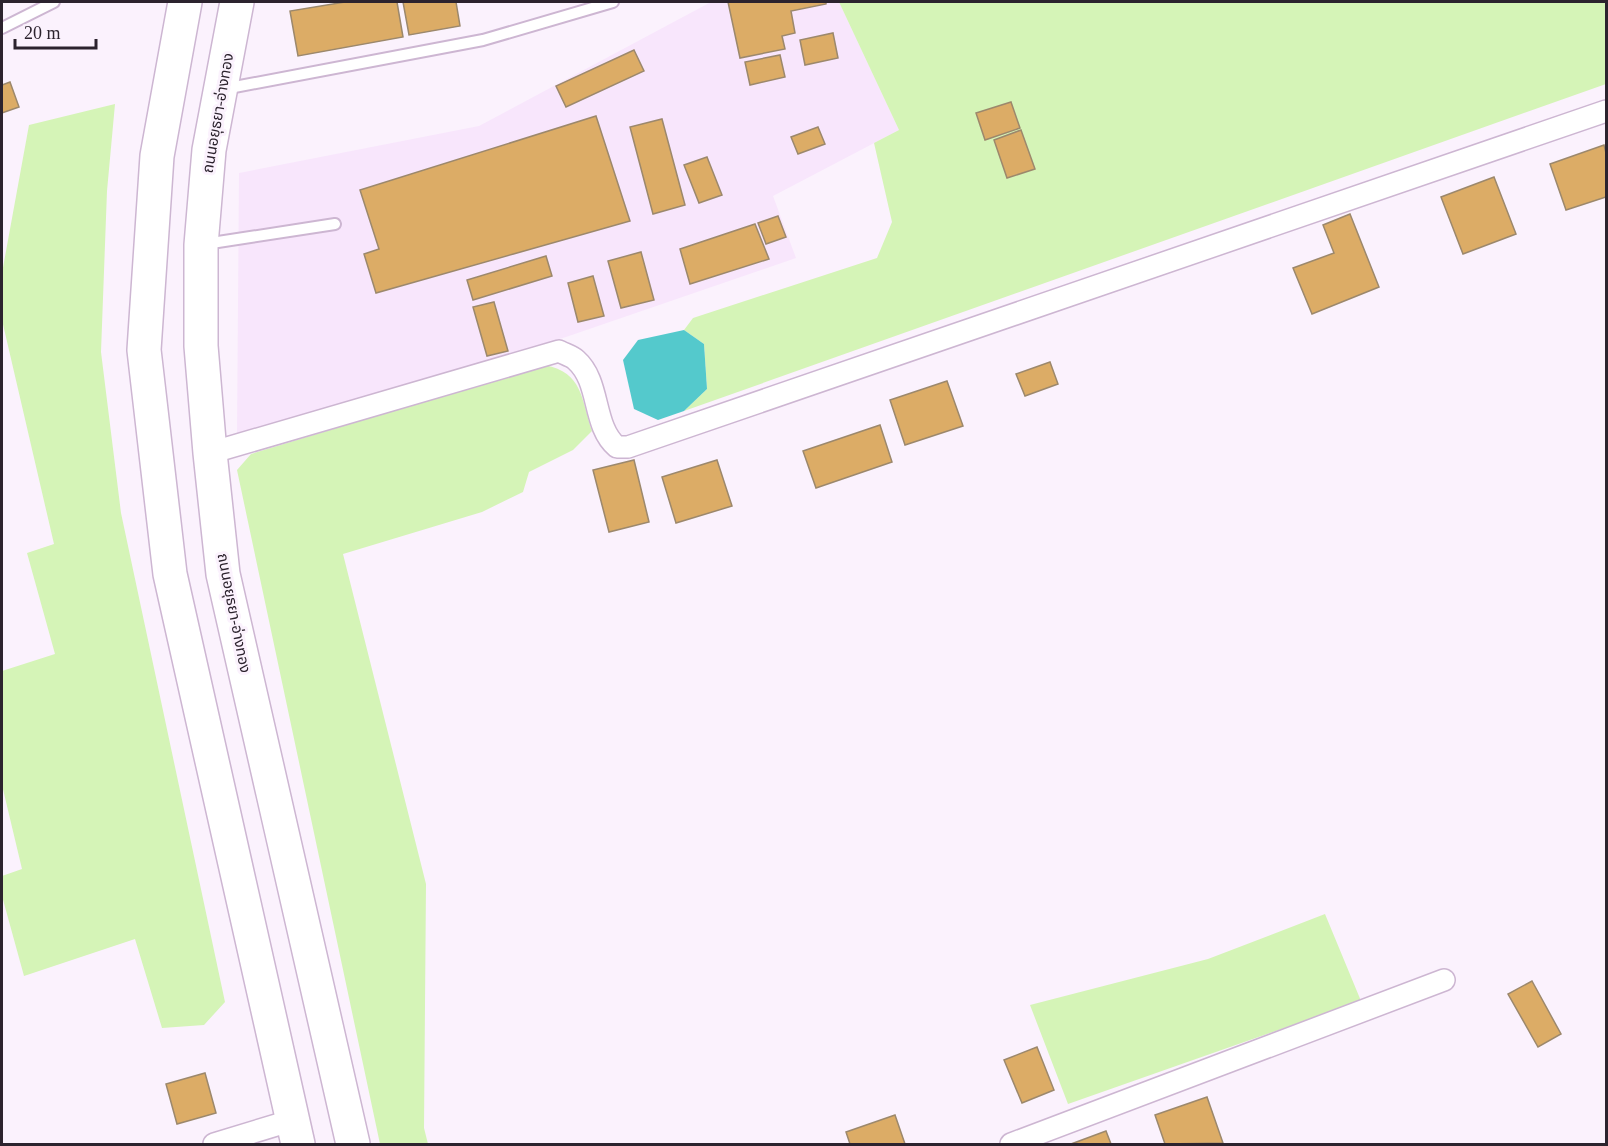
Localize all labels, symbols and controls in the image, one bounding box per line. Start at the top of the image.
scale bar [15,12,96,50]
text: 20 m [24,23,61,43]
street label: ถนนอยุธยา-อ่างทอง [199,52,237,174]
street label: ถนนอยุธยา-อ่างทอง [214,552,254,674]

